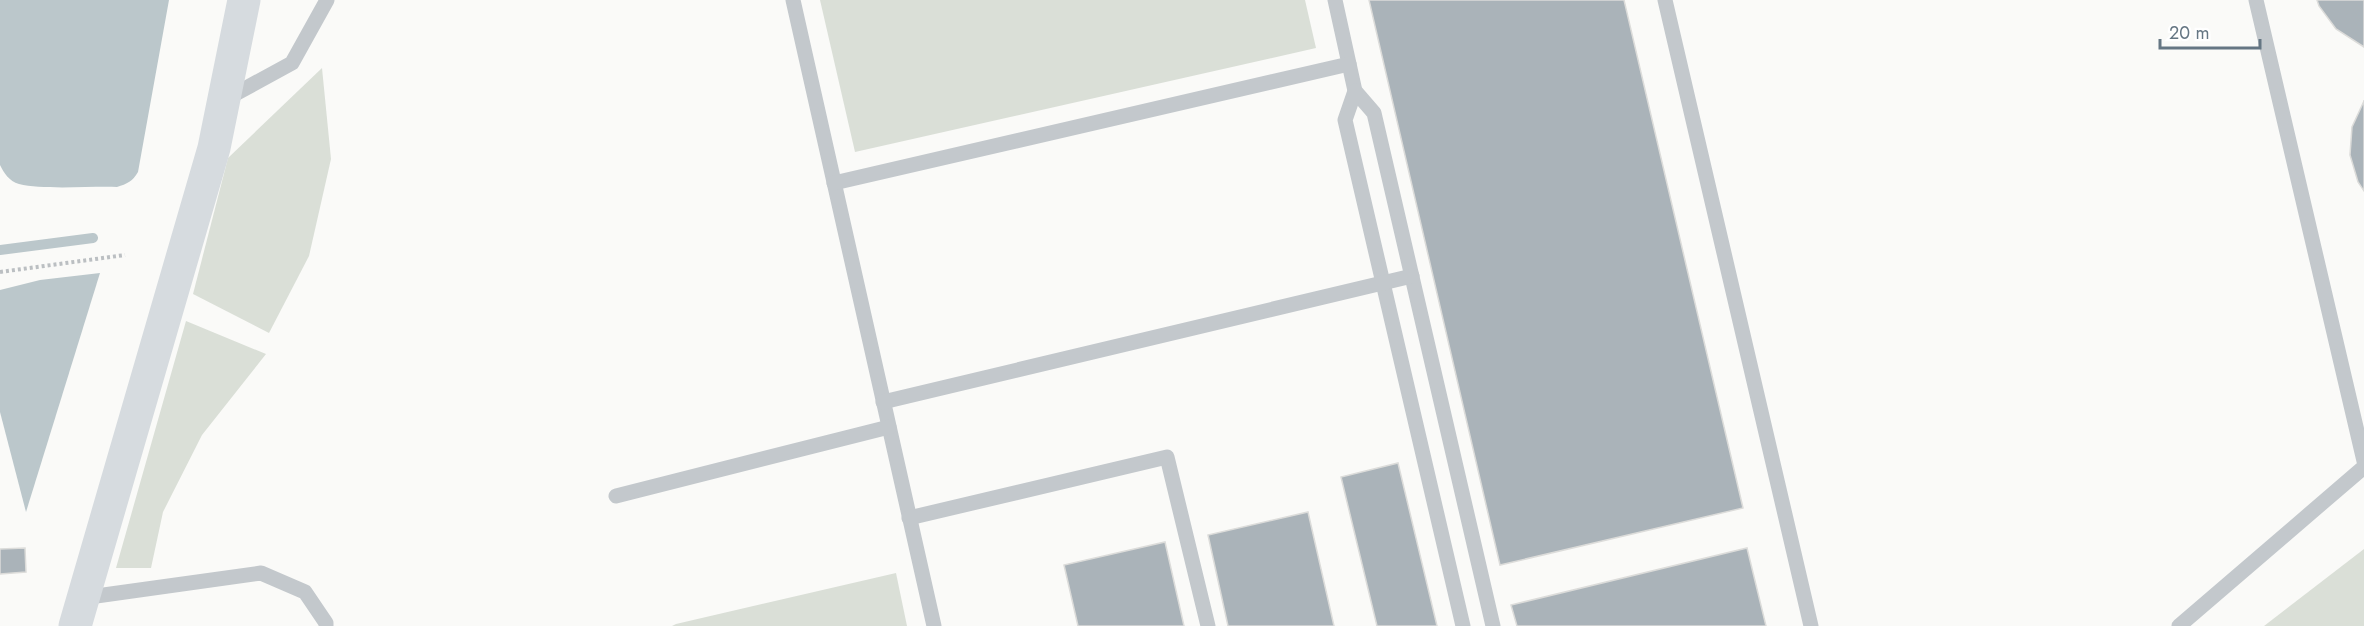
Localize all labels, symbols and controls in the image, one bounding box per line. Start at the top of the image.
scale bar [2160,12,2260,50]
text: 20 m [2169,20,2209,46]

